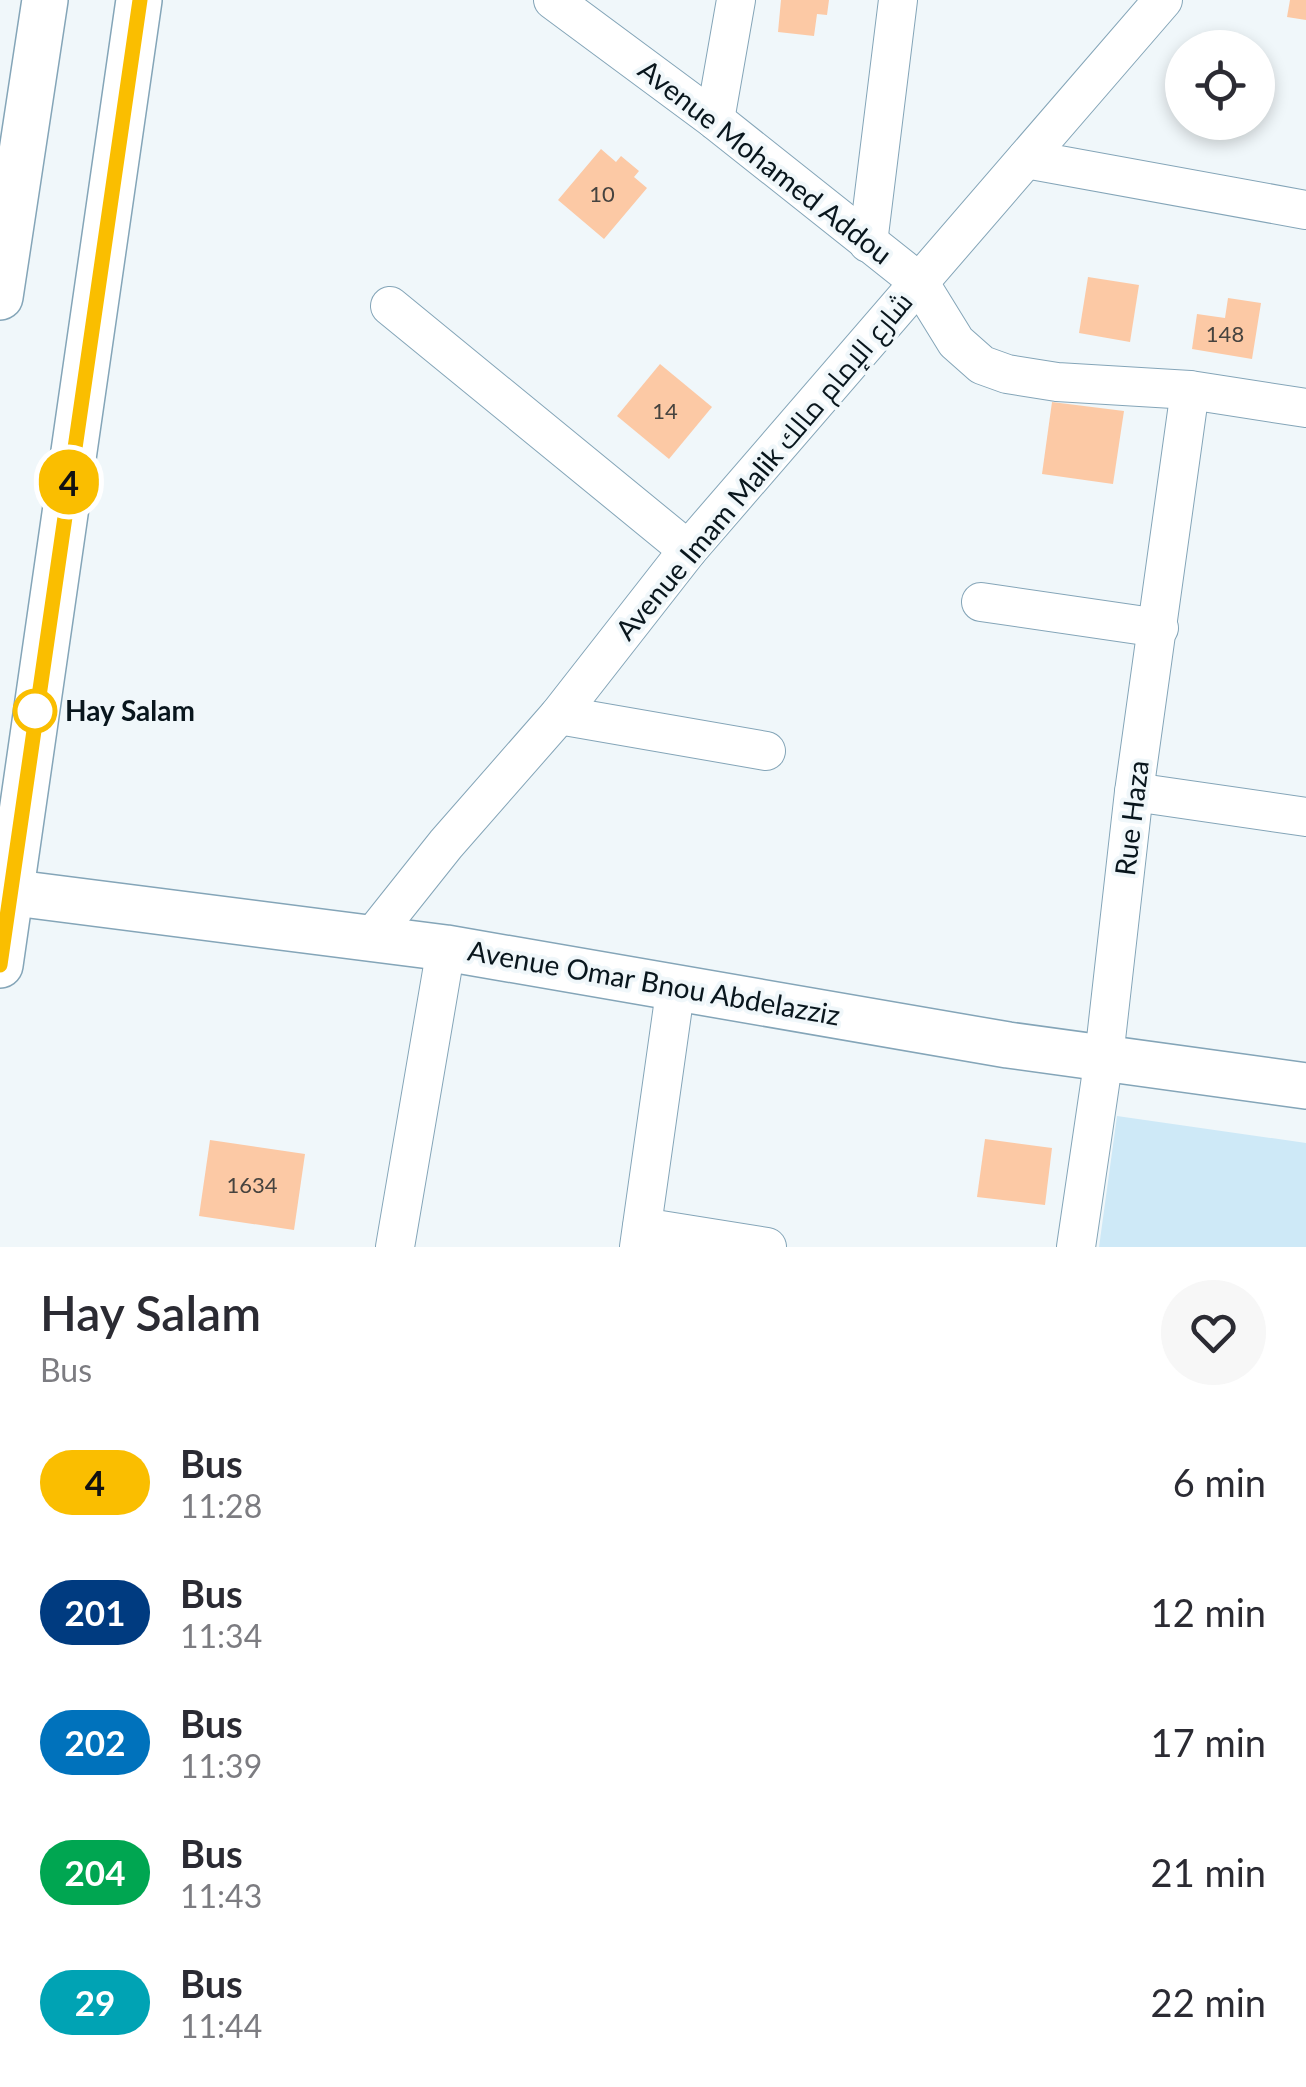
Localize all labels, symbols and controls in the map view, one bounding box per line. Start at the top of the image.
map controls [1165,30,1275,140]
button: locate [1165,30,1275,140]
street label: Avenue Mohamed Addou [632,52,899,271]
house number: 10 [589,180,615,207]
street label: Avenue Imam Malik شارع الإمام مالك [608,285,922,649]
house number: 148 [1206,320,1244,347]
house number: 14 [652,397,678,424]
line badge: 4 [36,450,102,514]
text: 4 [59,461,79,503]
marker: Hay Salam [14,690,56,732]
place label: Hay Salam [65,693,195,727]
street label: Rue Haza [1107,758,1155,878]
street label: Avenue Omar Bnou Abdelazziz [466,933,843,1031]
house number: 1634 [226,1171,278,1198]
button: heart [1161,1280,1266,1385]
text: Hay Salam [40,1284,261,1341]
text: Bus [40,1350,92,1389]
text: Bus [180,1440,243,1486]
text: 6 min [1173,1459,1266,1505]
text: 4 [85,1461,105,1503]
text: 11:28 [180,1486,262,1525]
text: Bus [180,1570,243,1616]
text: 12 min [1151,1589,1266,1635]
text: 201 [65,1591,125,1633]
text: 11:34 [180,1616,262,1655]
text: Bus [180,1700,243,1746]
text: 17 min [1151,1719,1266,1765]
text: 202 [65,1721,125,1763]
text: 11:39 [180,1746,262,1785]
text: Bus [180,1830,243,1876]
text: 21 min [1151,1849,1266,1895]
text: 204 [65,1851,125,1893]
text: 11:43 [180,1876,262,1915]
text: Bus [180,1960,243,2006]
text: 22 min [1151,1979,1266,2025]
text: 29 [75,1981,115,2023]
text: 11:44 [180,2006,262,2045]

